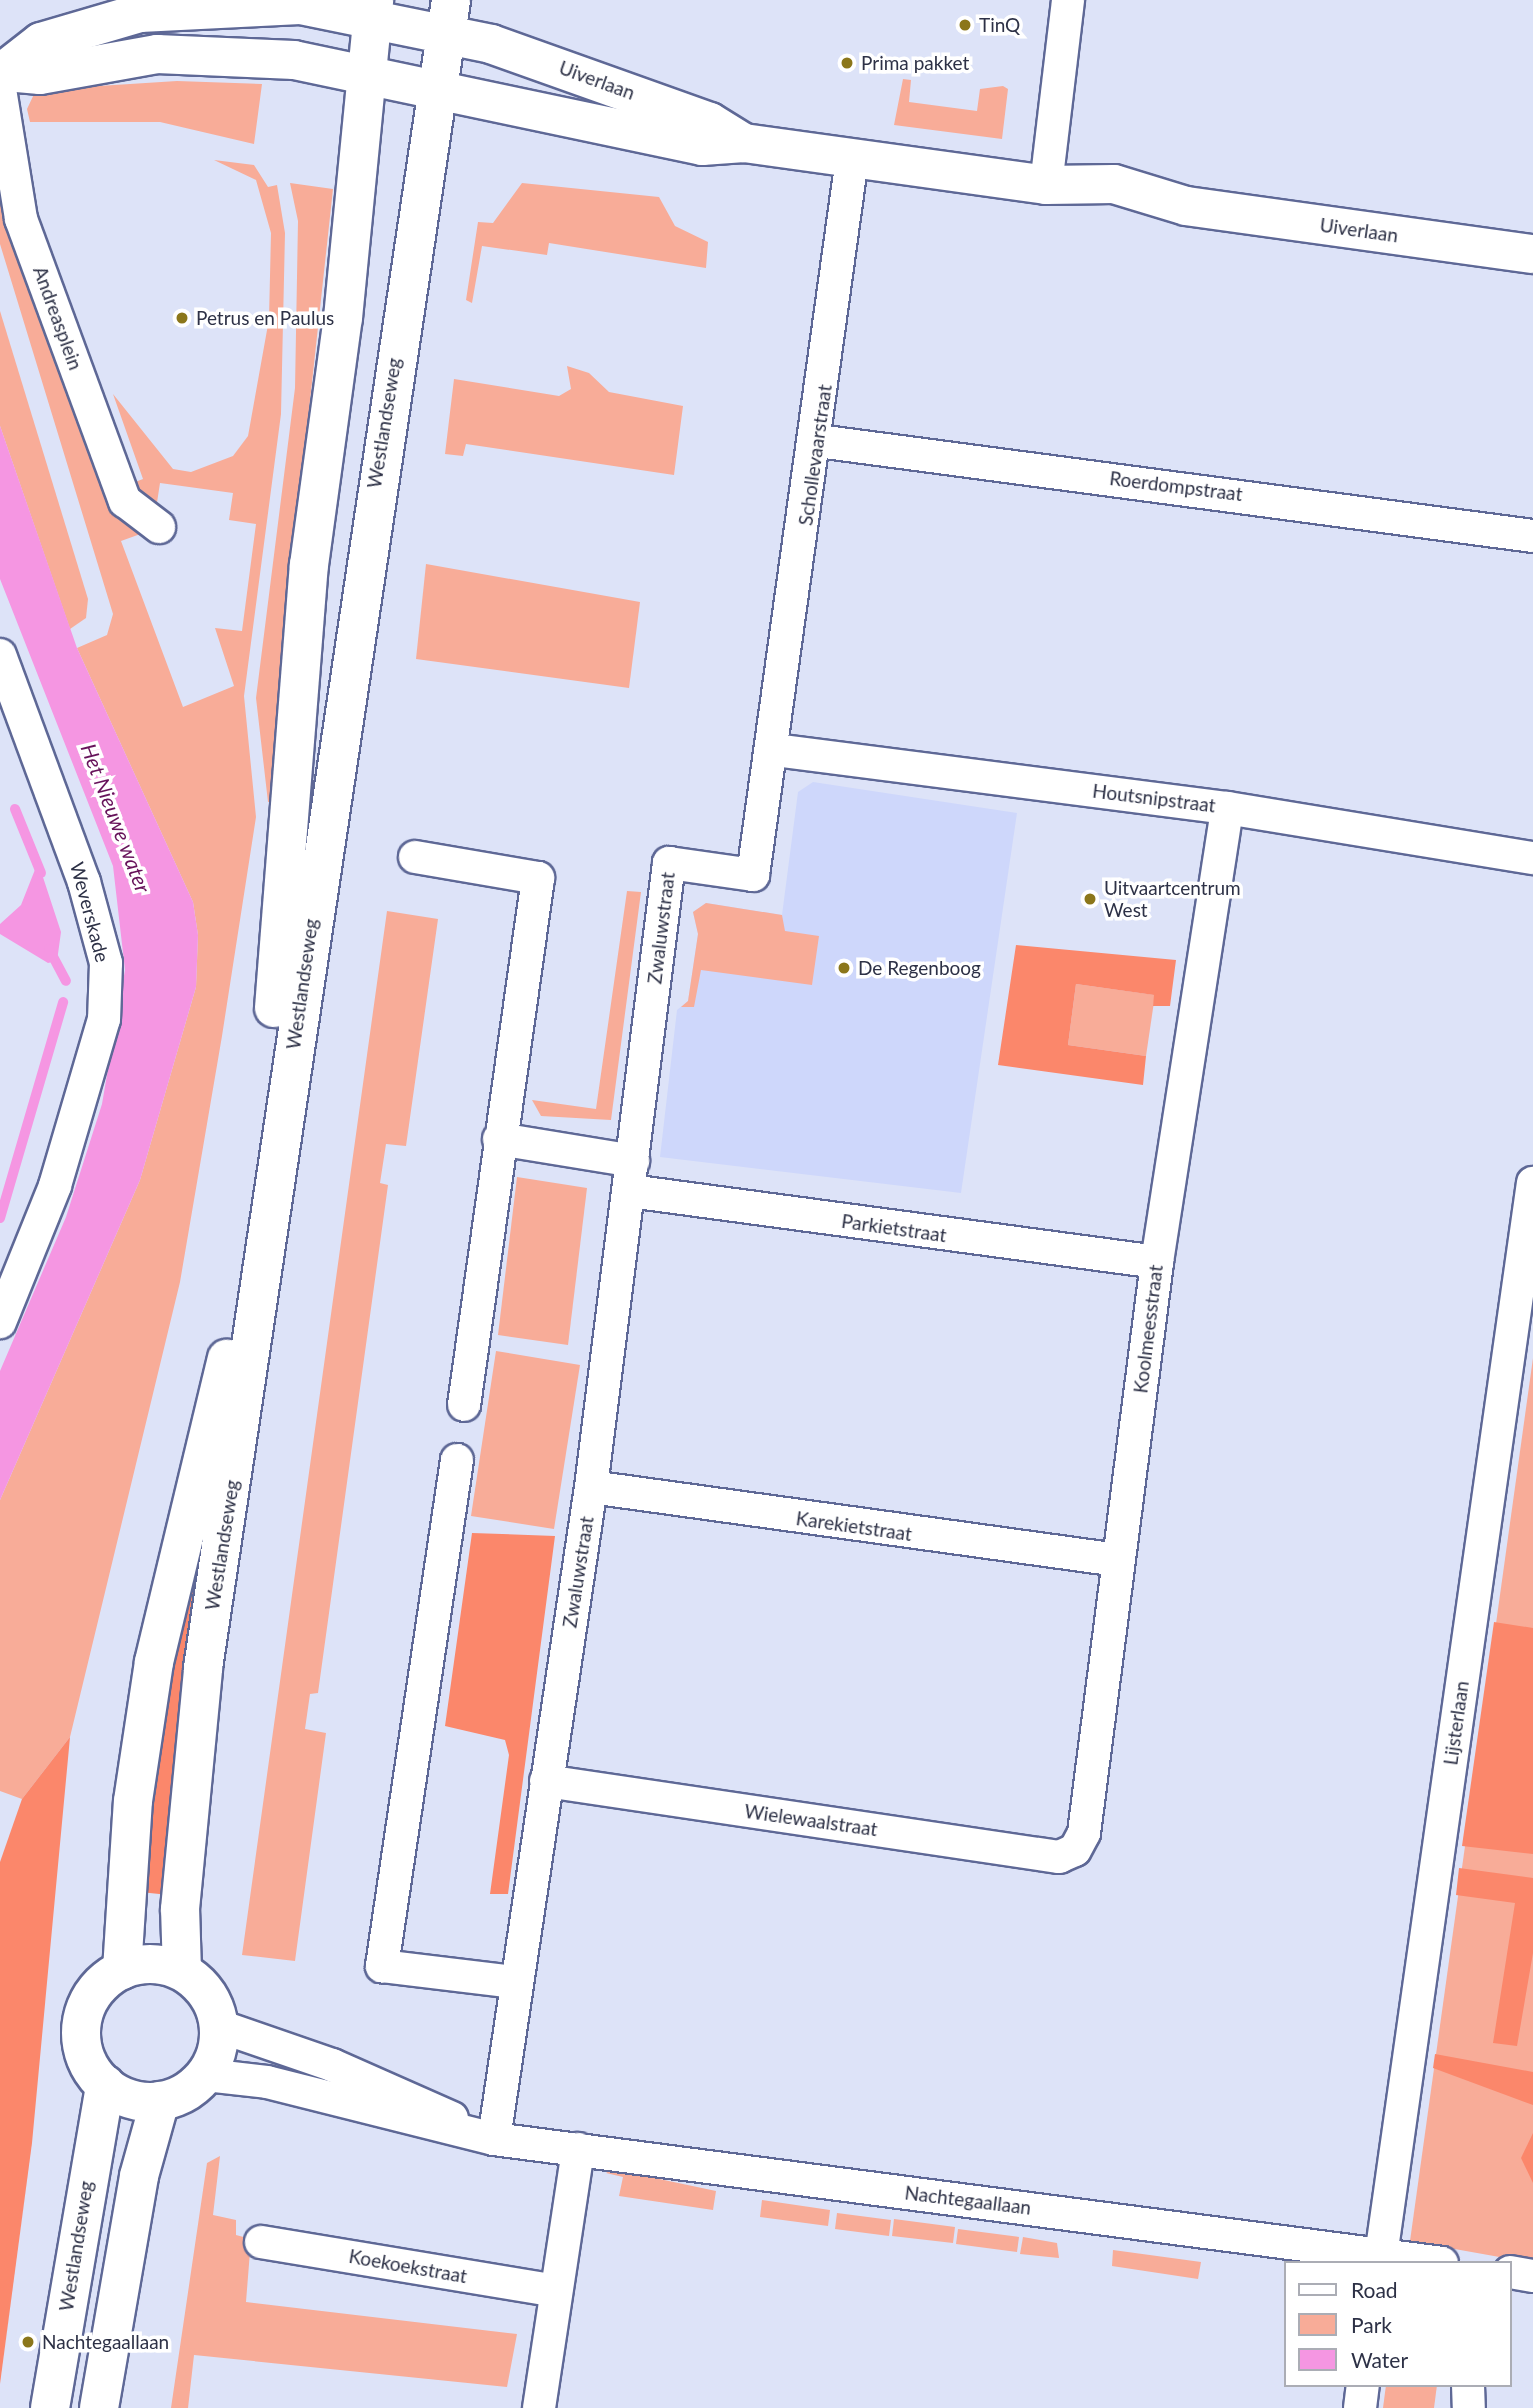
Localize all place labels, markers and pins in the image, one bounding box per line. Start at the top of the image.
place label: TinQ [979,14,1020,36]
marker: TinQ [957,17,973,33]
place label: Prima pakket [861,52,969,74]
marker: Prima pakket [839,55,855,71]
place label: Petrus en Paulus [196,307,334,329]
marker: Petrus en Paulus [174,310,190,326]
place label: Uitvaartcentrum West [1104,877,1241,921]
marker: Uitvaartcentrum West [1082,891,1098,907]
place label: De Regenboog [858,957,981,979]
marker: De Regenboog [836,960,852,976]
place label: Nachtegaallaan [42,2331,169,2353]
marker: Nachtegaallaan [20,2334,36,2350]

